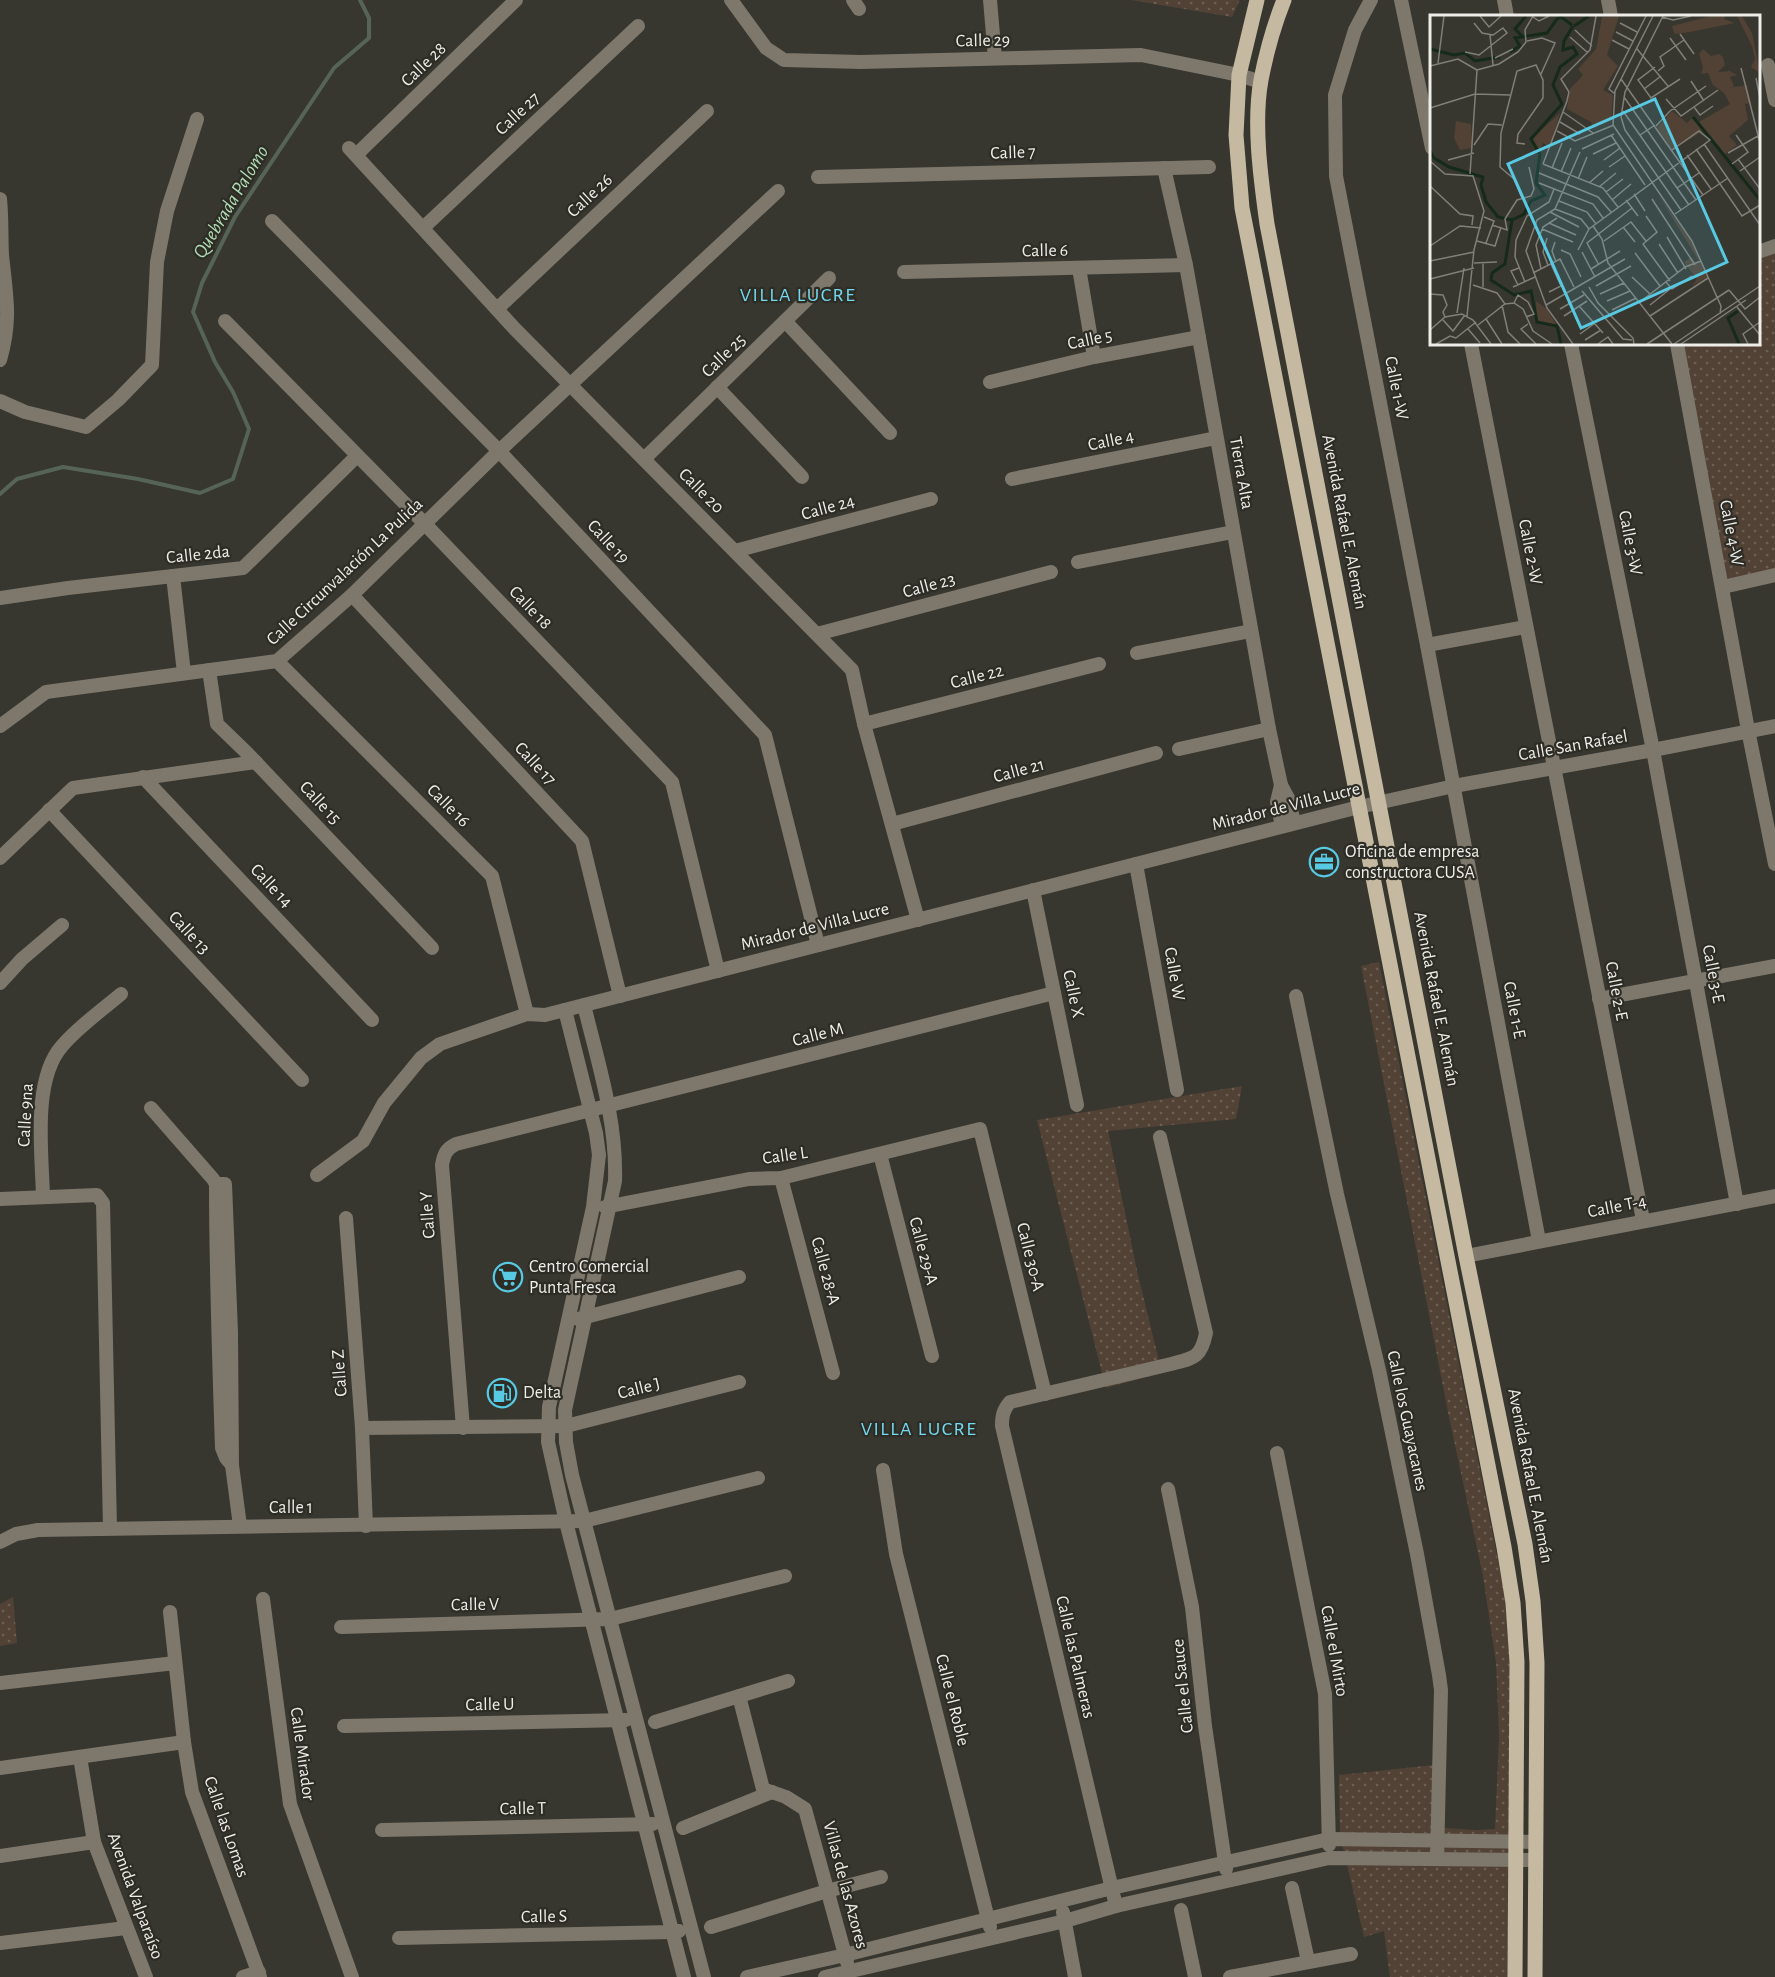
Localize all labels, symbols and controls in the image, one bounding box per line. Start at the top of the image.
inset map [1430,15,1760,345]
street label: Calle 29 [956,32,1010,50]
street label: Calle 28 [398,40,450,90]
street label: Calle 27 [492,89,544,139]
water label: Quebrada Palomo [190,142,272,262]
street label: Calle 7 [990,143,1036,163]
street label: Calle 26 [564,171,616,221]
street label: Calle 6 [1022,242,1068,260]
district label: VILLA LUCRE [740,285,856,305]
street label: Calle 5 [1066,326,1114,354]
street label: Calle 25 [698,331,750,381]
street label: Calle 1-W [1381,355,1411,421]
street label: Calle 4 [1086,427,1136,455]
street label: Avenida Rafael E. Alemán [1318,433,1370,611]
street label: Tierra Alta [1226,435,1256,511]
street label: Calle 20 [675,465,727,517]
street label: Calle 24 [799,492,857,524]
street label: Calle Circunvalación La Pulida [263,495,427,649]
street label: Calle 4-W [1716,499,1746,567]
street label: Calle 3-W [1615,509,1645,577]
street label: Calle 19 [584,517,632,567]
street label: Calle 2-W [1515,518,1545,586]
street label: Calle 2da [165,543,231,567]
street label: Calle 23 [901,570,957,602]
street label: Calle 18 [505,583,555,633]
street label: Calle 22 [949,662,1005,692]
street label: Calle San Rafael [1517,728,1629,764]
street label: Calle 17 [511,739,559,789]
street label: Calle 21 [991,756,1047,786]
street label: Calle 15 [296,778,344,828]
street label: Mirador de Villa Lucre [1210,780,1362,834]
street label: Calle 16 [423,781,473,831]
place label: Oficina de empresa constructora CUSA [1345,843,1480,882]
office icon: Oficina de empresa constructora CUSA [1308,846,1340,878]
street label: Calle 14 [246,861,296,912]
street label: Mirador de Villa Lucre [739,900,891,954]
street label: Calle 13 [165,908,213,958]
street label: Avenida Rafael E. Alemán [1410,910,1462,1088]
street label: Calle 3-E [1699,943,1728,1005]
street label: Calle W [1160,946,1188,1002]
street label: Calle 2-E [1601,960,1631,1022]
street label: Calle X [1059,968,1087,1020]
street label: Calle 1-E [1500,980,1528,1040]
street label: Calle M [791,1020,845,1050]
street label: Calle 9na [15,1083,37,1147]
street label: Calle L [761,1144,809,1168]
street label: Calle Y [417,1190,439,1239]
street label: Calle T-4 [1586,1192,1648,1222]
street label: Calle 29-A [905,1215,941,1287]
street label: Calle 30-A [1013,1221,1047,1294]
street label: Calle 28-A [807,1235,843,1308]
place label: Centro Comercial Punta Fresca [529,1258,649,1297]
supermarket icon: Centro Comercial Punta Fresca [492,1261,524,1293]
street label: Calle Z [329,1349,351,1397]
street label: Calle los Guayacanes [1383,1349,1431,1493]
street label: Calle J [616,1375,662,1403]
fuel station icon: Delta [486,1377,518,1409]
place label: Delta [523,1384,561,1402]
street label: Avenida Rafael E. Alemán [1504,1387,1556,1565]
district label: VILLA LUCRE [861,1419,977,1439]
street label: Calle 1 [269,1499,313,1517]
street label: Calle las Palmeras [1052,1594,1098,1720]
street label: Calle V [451,1596,500,1614]
street label: Calle el Mirto [1317,1604,1351,1698]
street label: Calle el Sauce [1169,1638,1197,1734]
street label: Calle el Roble [932,1652,972,1748]
street label: Calle U [465,1696,515,1714]
street label: Calle Mirador [287,1706,317,1802]
street label: Calle las Lomas [200,1774,252,1880]
street label: Calle T [500,1800,547,1818]
street label: Villas de las Azores [819,1819,871,1951]
street label: Avenida Valparaíso [104,1830,166,1962]
street label: Calle S [521,1908,567,1926]

